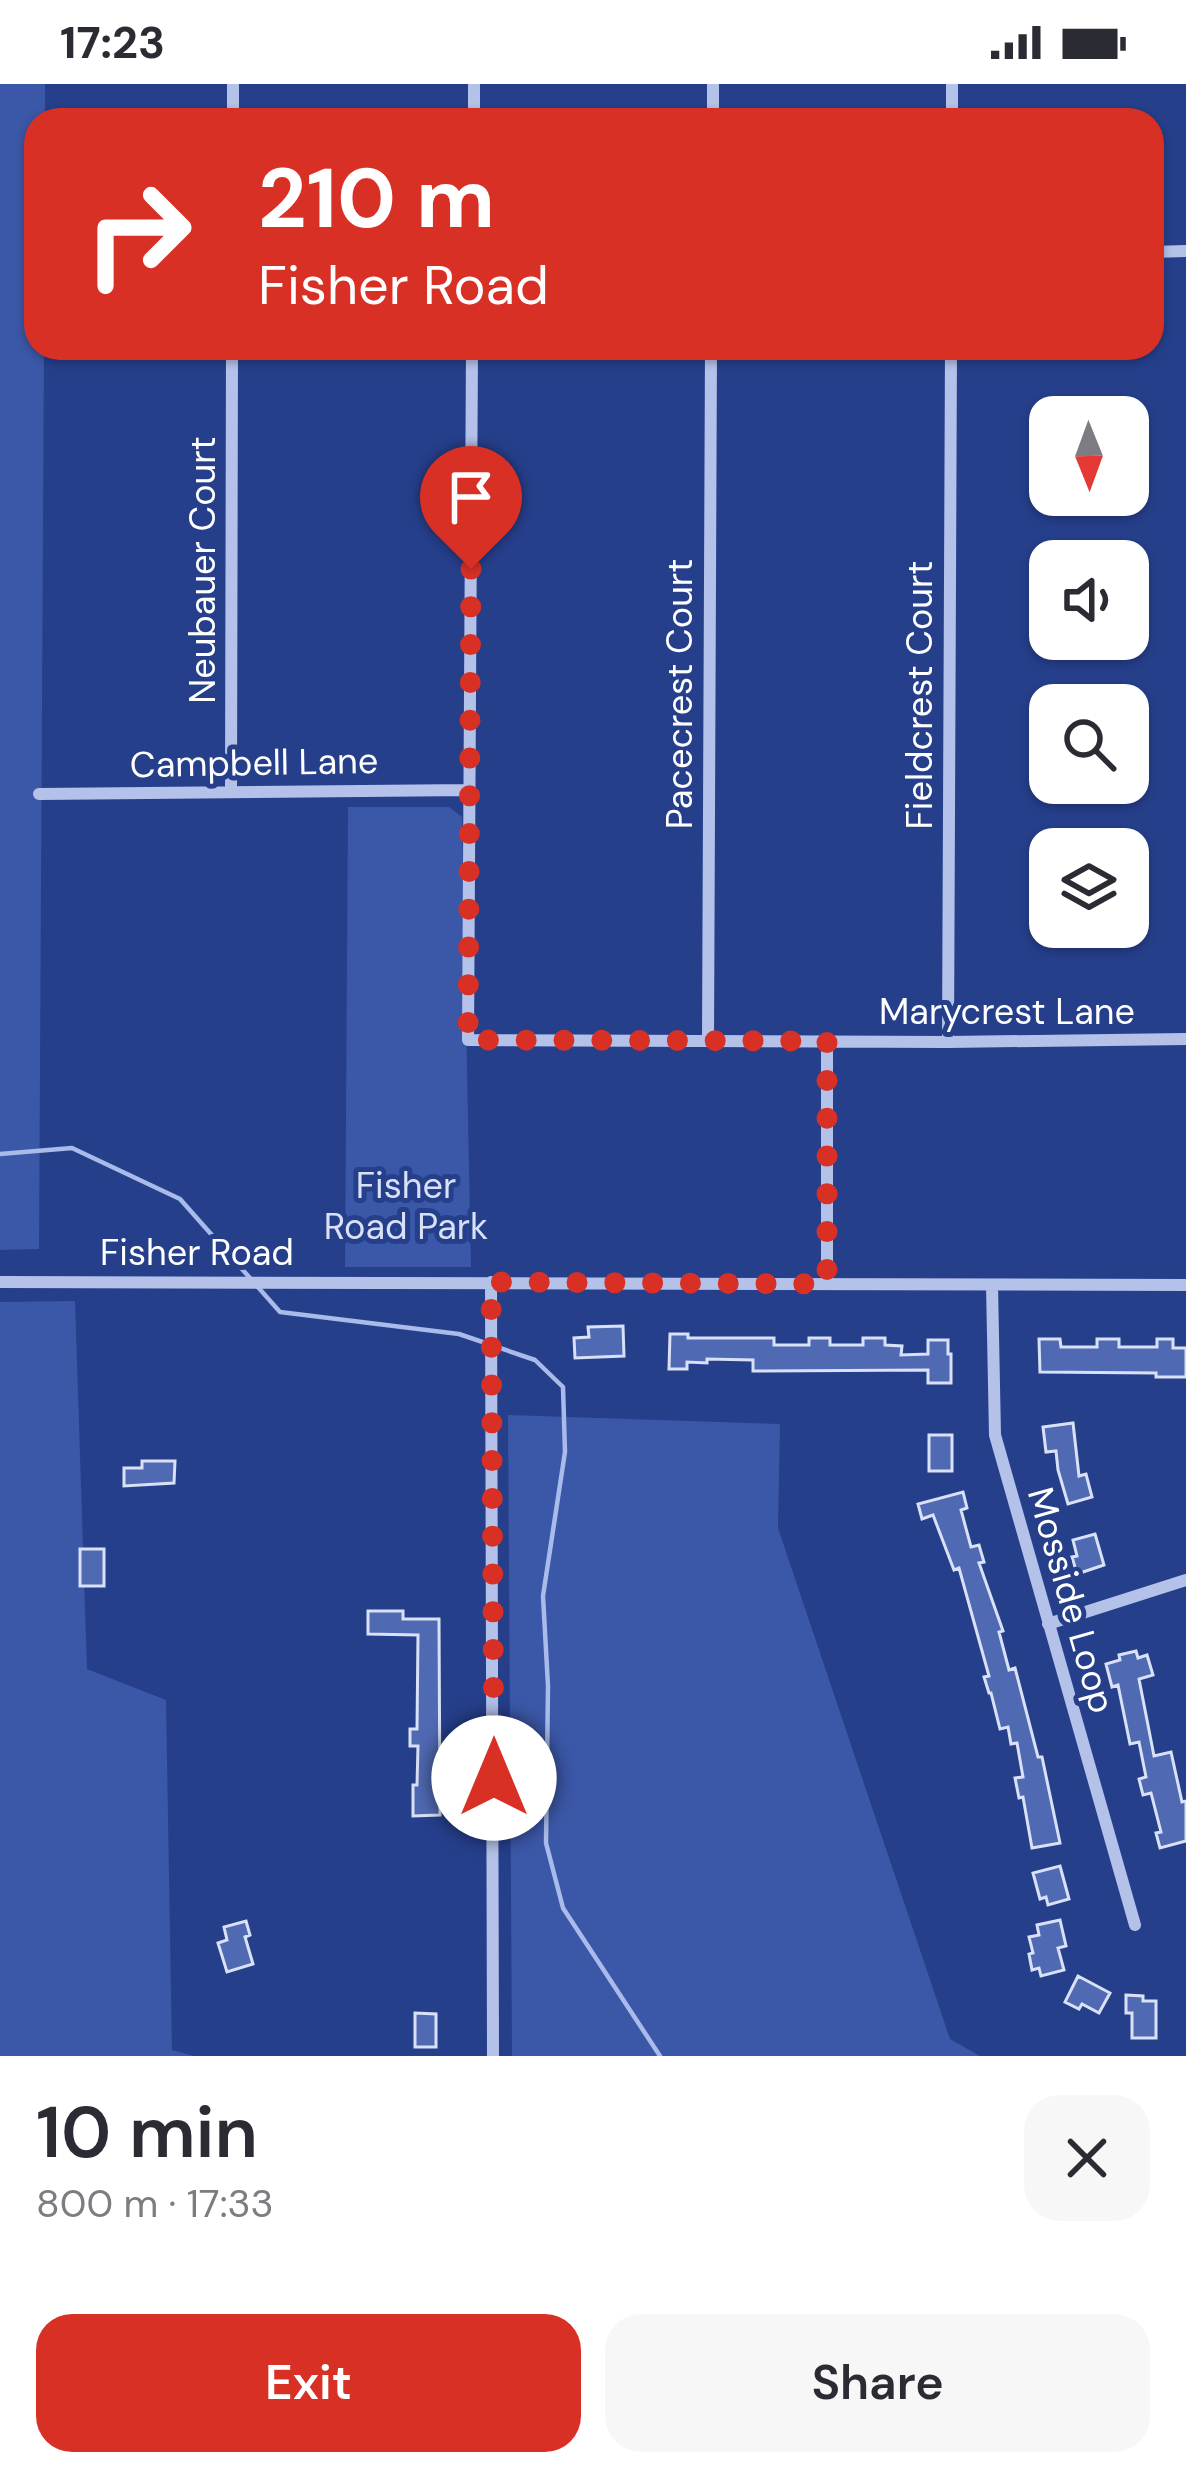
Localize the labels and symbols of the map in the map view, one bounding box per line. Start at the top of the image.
north arrow [1029,396,1149,516]
street label: Neubauer Court [179,436,226,704]
pin [420,446,522,569]
street label: Pacecrest Court [656,559,703,829]
street label: Fieldcrest Court [896,561,943,829]
street label: Campbell Lane [129,737,379,788]
street label: Marycrest Lane [879,988,1135,1035]
park label: Fisher Road Park [324,1162,488,1250]
street label: Fisher Road [100,1229,294,1276]
street label: Mosside Loop [1017,1482,1126,1718]
position arrow [431,1715,557,1841]

